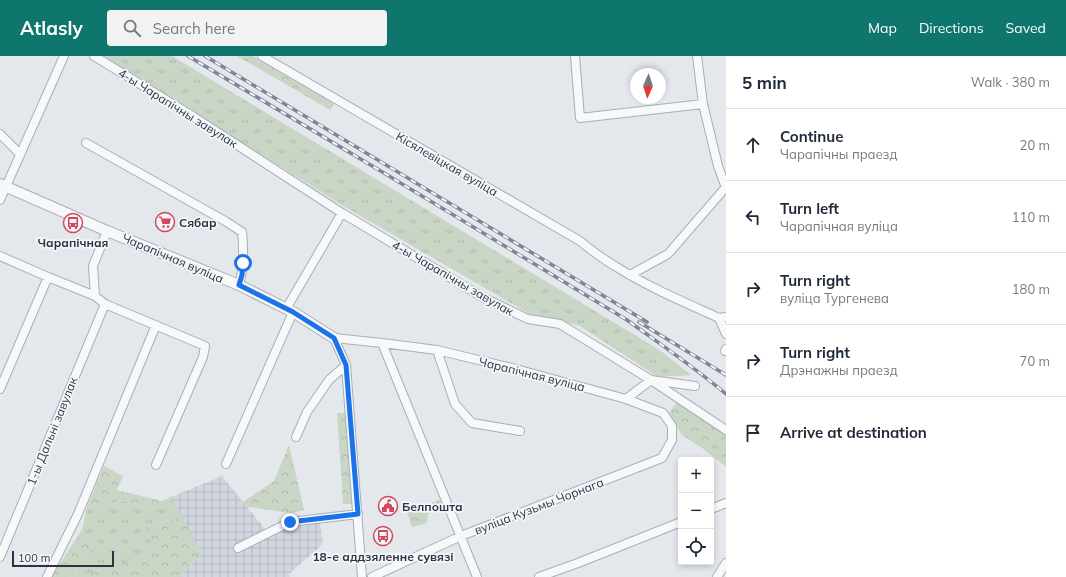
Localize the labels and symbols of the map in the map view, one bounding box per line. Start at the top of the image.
street label: 4-ы Чарапічны завулак [116,65,241,151]
north arrow [630,68,666,104]
street label: Кісялевіцкая вуліца [393,129,501,199]
supermarket icon: Сябар [154,211,176,233]
bus stop icon: Чарапічная [62,212,84,234]
place label: Сябар [179,215,217,230]
street label: Чарапічная вуліца [120,230,226,286]
place label: Чарапічная [38,235,108,250]
street label: 4-ы Чарапічны завулак [390,237,517,319]
route start [234,254,252,272]
street label: Чарапічная вуліца [477,354,587,394]
street label: 1-ы Дальні завулак [23,374,81,487]
street label: вуліца Кузьмы Чорнага [472,474,606,538]
public building icon: Белпошта [377,495,399,517]
place label: Белпошта [402,499,463,514]
route end [281,513,299,531]
bus stop icon: 18-е аддзяленне сувязі [372,525,394,547]
scale bar [12,549,114,568]
place label: 18-е аддзяленне сувязі [312,549,454,564]

